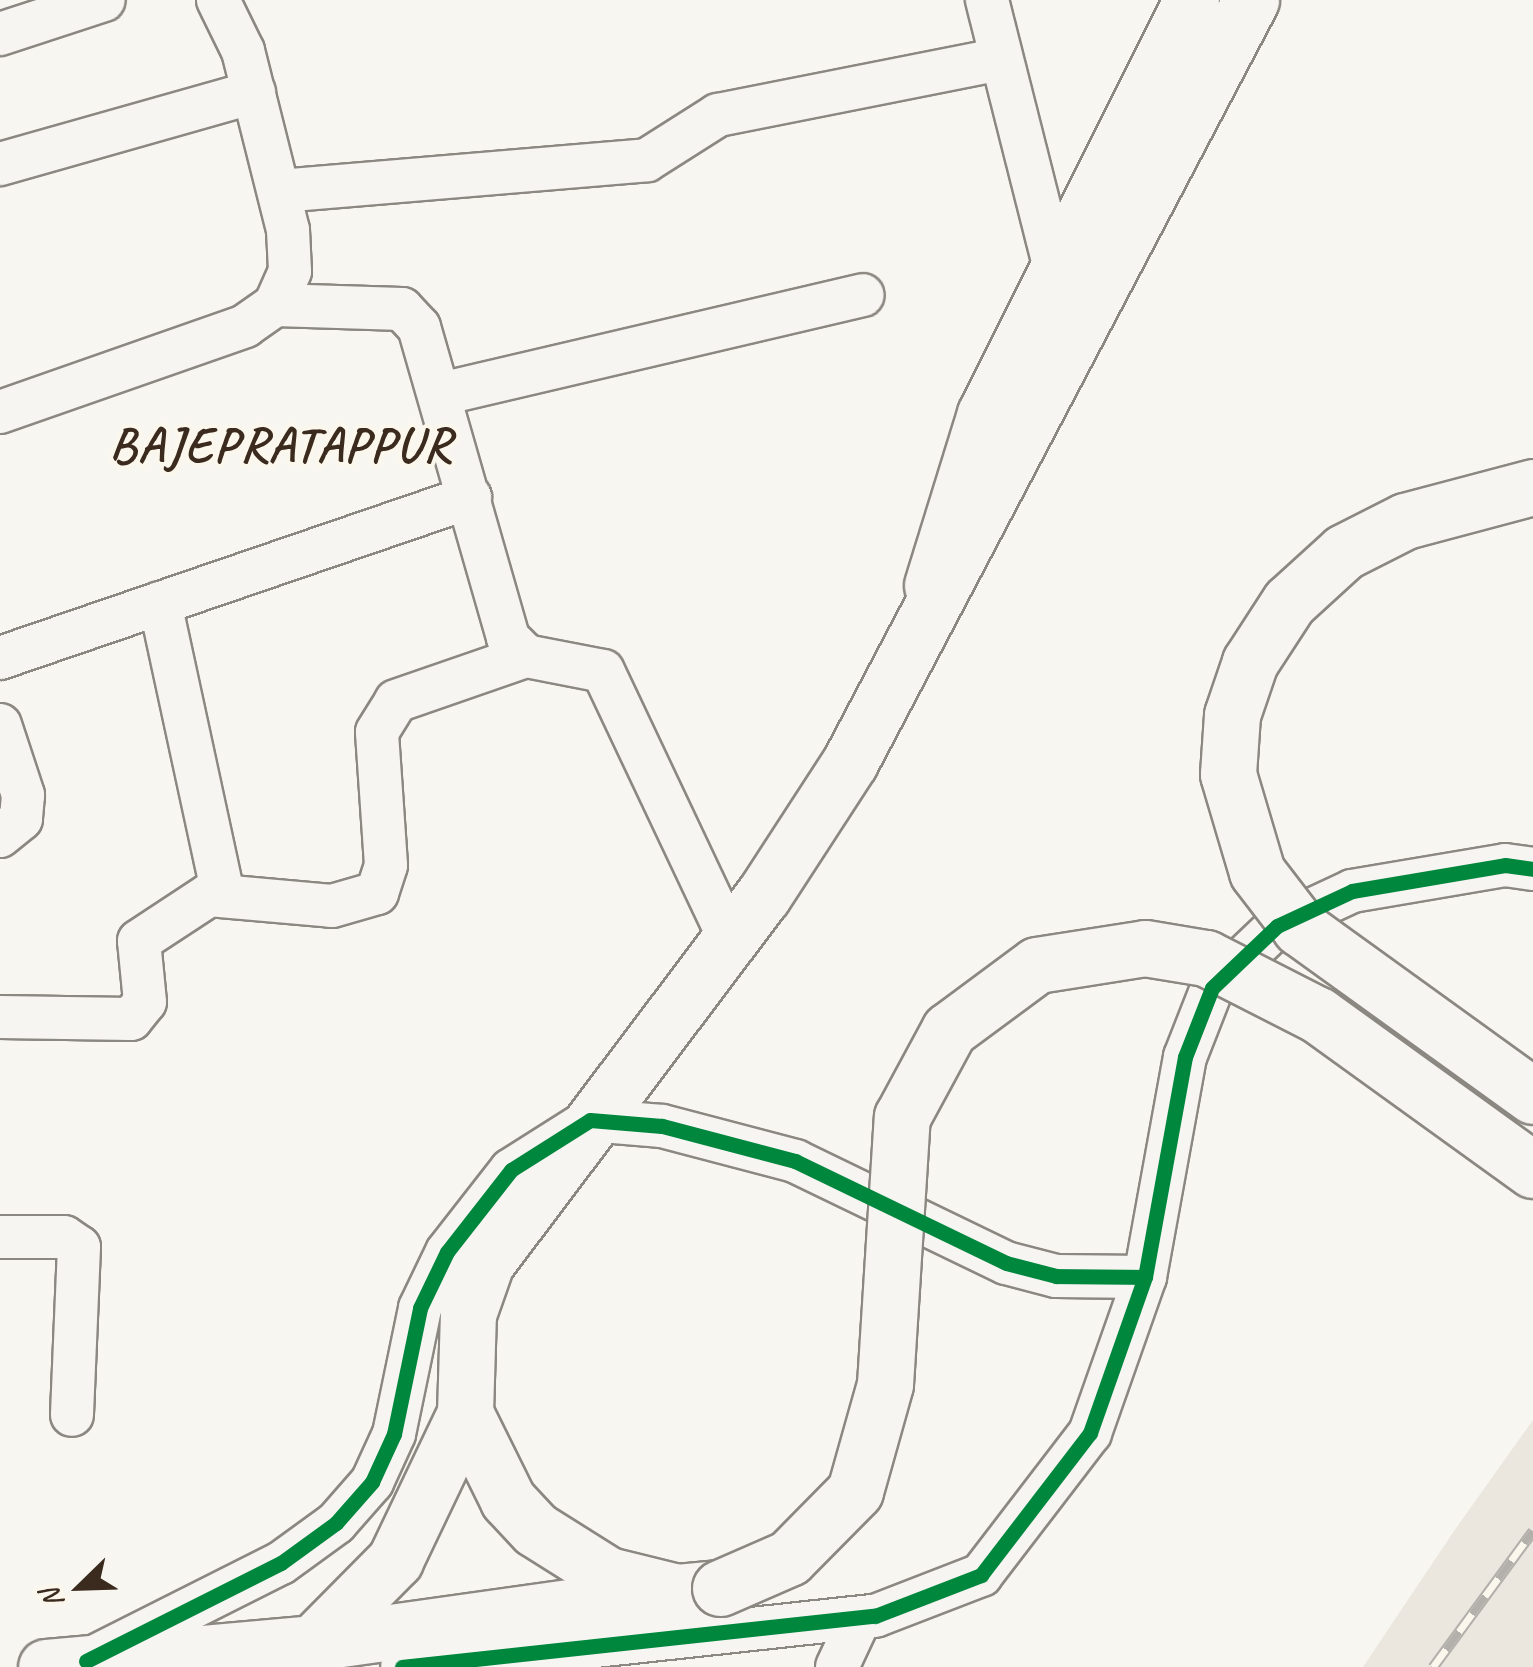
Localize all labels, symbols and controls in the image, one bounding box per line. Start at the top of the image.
district label: BAJEPRATAPPUR [110,415,452,475]
north arrow [30,1537,130,1637]
text: N [32,1584,71,1614]

